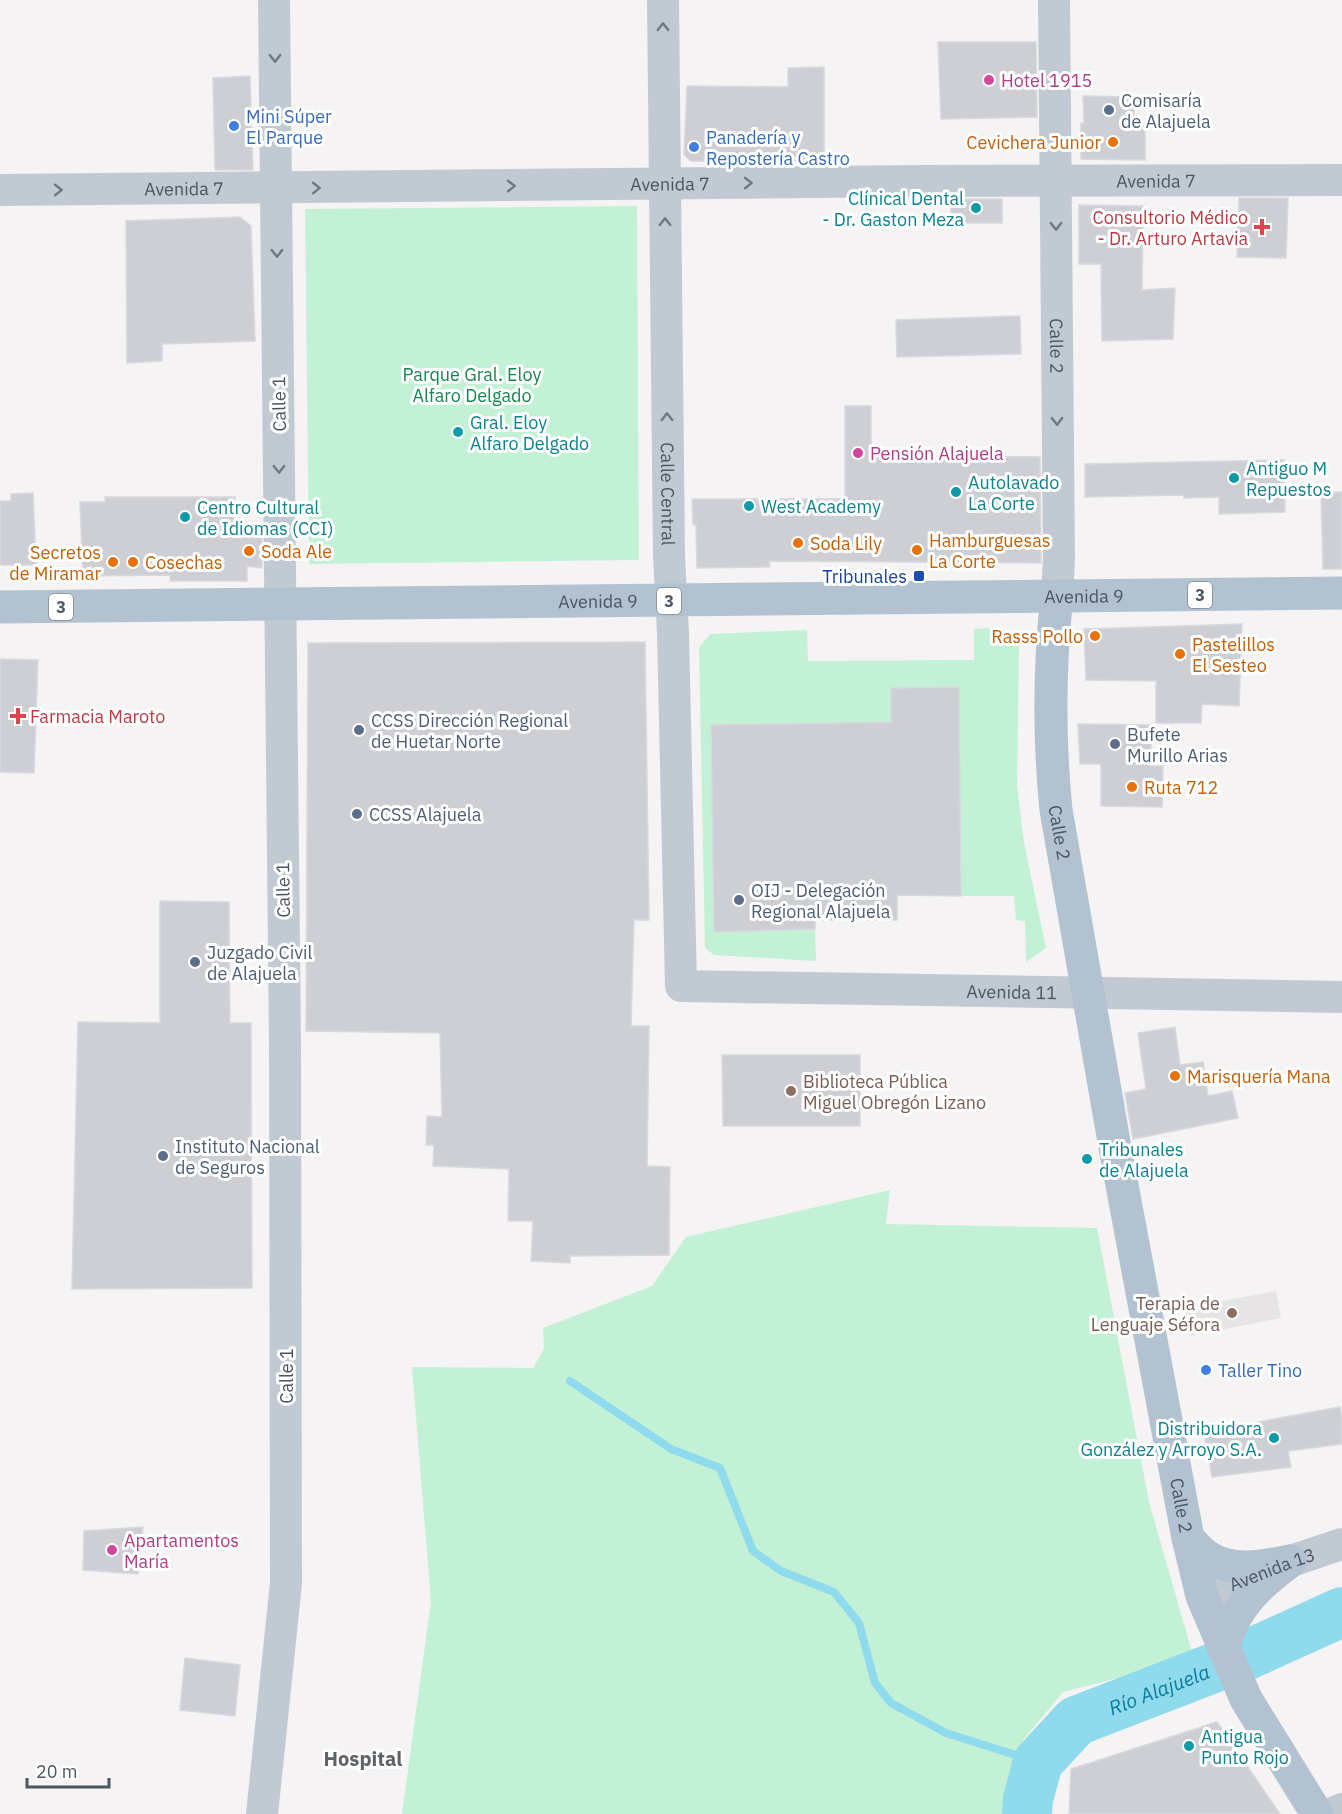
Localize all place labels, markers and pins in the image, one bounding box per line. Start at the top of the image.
place label: Hotel 1915 [1001,69,1092,92]
marker: Hotel 1915 [982,73,996,87]
place label: Comisaría de Alajuela [1121,89,1211,133]
marker: Comisaría de Alajuela [1102,103,1116,117]
place label: Mini Súper El Parque [246,105,332,149]
marker: Mini Súper El Parque [227,119,241,133]
place label: Panadería y Repostería Castro [706,126,850,170]
place label: Cevichera Junior [966,131,1101,154]
marker: Cevichera Junior [1106,135,1120,149]
marker: Panadería y Repostería Castro [687,140,701,154]
place label: Clínical Dental - Dr. Gaston Meza [822,187,964,231]
marker: Clínical Dental - Dr. Gaston Meza [969,201,983,215]
place label: Consultorio Médico - Dr. Arturo Artavia [1092,206,1248,250]
marker: Consultorio Médico - Dr. Arturo Artavia [1253,218,1271,236]
place label: Gral. Eloy Alfaro Delgado [470,411,589,455]
marker: Gral. Eloy Alfaro Delgado [451,425,465,439]
place label: Pensión Alajuela [870,442,1004,465]
marker: Pensión Alajuela [851,446,865,460]
place label: Antiguo M Repuestos [1246,457,1331,501]
place label: Autolavado La Corte [968,471,1059,515]
marker: Antiguo M Repuestos [1227,471,1241,485]
marker: Autolavado La Corte [949,485,963,499]
place label: West Academy [761,495,881,518]
place label: Centro Cultural de Idiomas (CCI) [197,496,333,540]
marker: West Academy [742,499,756,513]
marker: Centro Cultural de Idiomas (CCI) [178,510,192,524]
place label: Hamburguesas La Corte [929,529,1051,573]
place label: Soda Lily [810,532,882,555]
marker: Soda Lily [791,536,805,550]
place label: Soda Ale [261,540,332,563]
place label: Secretos de Miramar [9,541,101,585]
marker: Hamburguesas La Corte [910,543,924,557]
marker: Soda Ale [242,544,256,558]
place label: Cosechas [145,551,223,574]
marker: Secretos de Miramar [106,555,120,569]
marker: Cosechas [126,555,140,569]
place label: Tribunales [822,565,907,588]
marker: Tribunales [912,569,926,583]
place label: Rasss Pollo [991,625,1083,648]
marker: Rasss Pollo [1088,629,1102,643]
place label: Pastelillos El Sesteo [1192,633,1275,677]
marker: Pastelillos El Sesteo [1173,647,1187,661]
place label: Farmacia Maroto [30,705,165,728]
marker: Farmacia Maroto [11,709,25,723]
place label: CCSS Dirección Regional de Huetar Norte [371,709,568,753]
marker: CCSS Dirección Regional de Huetar Norte [352,723,366,737]
place label: Bufete Murillo Arias [1127,723,1228,767]
marker: Bufete Murillo Arias [1108,737,1122,751]
place label: Ruta 712 [1144,776,1218,799]
marker: Ruta 712 [1125,780,1139,794]
place label: CCSS Alajuela [369,803,482,826]
marker: CCSS Alajuela [350,807,364,821]
place label: OIJ - Delegación Regional Alajuela [751,879,891,923]
marker: OIJ - Delegación Regional Alajuela [732,893,746,907]
place label: Juzgado Civil de Alajuela [207,941,313,985]
marker: Juzgado Civil de Alajuela [188,955,202,969]
place label: Marisquería Mana [1187,1065,1331,1088]
marker: Marisquería Mana [1168,1069,1182,1083]
place label: Biblioteca Pública Miguel Obregón Lizano [803,1070,986,1114]
marker: Biblioteca Pública Miguel Obregón Lizano [784,1084,798,1098]
place label: Instituto Nacional de Seguros [175,1135,320,1179]
place label: Tribunales de Alajuela [1099,1138,1189,1182]
marker: Instituto Nacional de Seguros [156,1149,170,1163]
marker: Tribunales de Alajuela [1080,1152,1094,1166]
place label: Terapia de Lenguaje Séfora [1091,1292,1220,1336]
marker: Terapia de Lenguaje Séfora [1225,1306,1239,1320]
place label: Taller Tino [1218,1359,1302,1382]
marker: Taller Tino [1199,1363,1213,1377]
place label: Distribuidora González y Arroyo S.A. [1081,1417,1262,1461]
marker: Distribuidora González y Arroyo S.A. [1267,1431,1281,1445]
place label: Apartamentos María [124,1529,239,1573]
marker: Apartamentos María [105,1543,119,1557]
place label: Antigua Punto Rojo [1201,1725,1289,1769]
marker: Antigua Punto Rojo [1182,1739,1196,1753]

